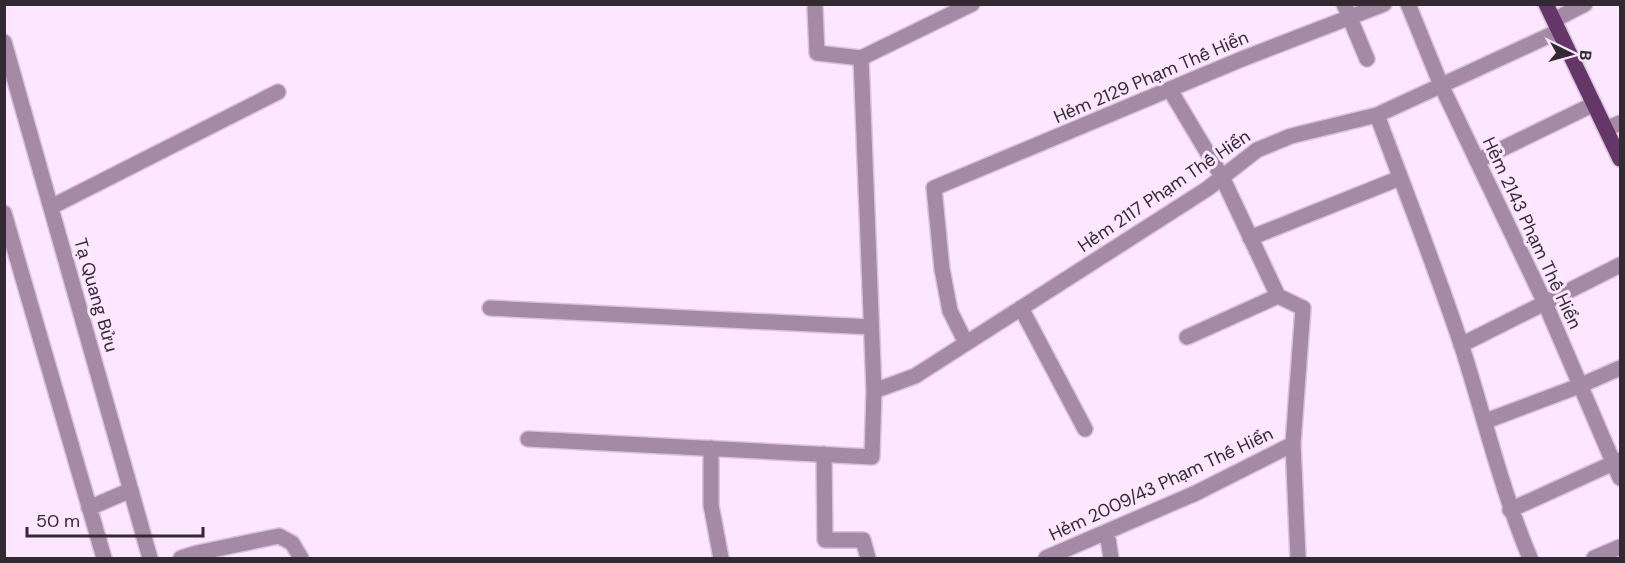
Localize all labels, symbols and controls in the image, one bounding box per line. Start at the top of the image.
north arrow [1541,24,1601,84]
street label: Hẻm 2129 Phạm Thế Hiển [1050,25,1252,129]
text: B [1575,49,1596,61]
street label: Hẻm 2117 Phạm Thế Hiển [1073,124,1255,258]
street label: Hẻm 2143 Phạm Thế Hiển [1477,133,1587,333]
street label: Tạ Quang Bửu [68,235,124,355]
street label: Hẻm 2009/43 Phạm Thế Hiển [1045,421,1277,547]
scale bar [27,500,202,538]
text: 50 m [36,509,80,533]

